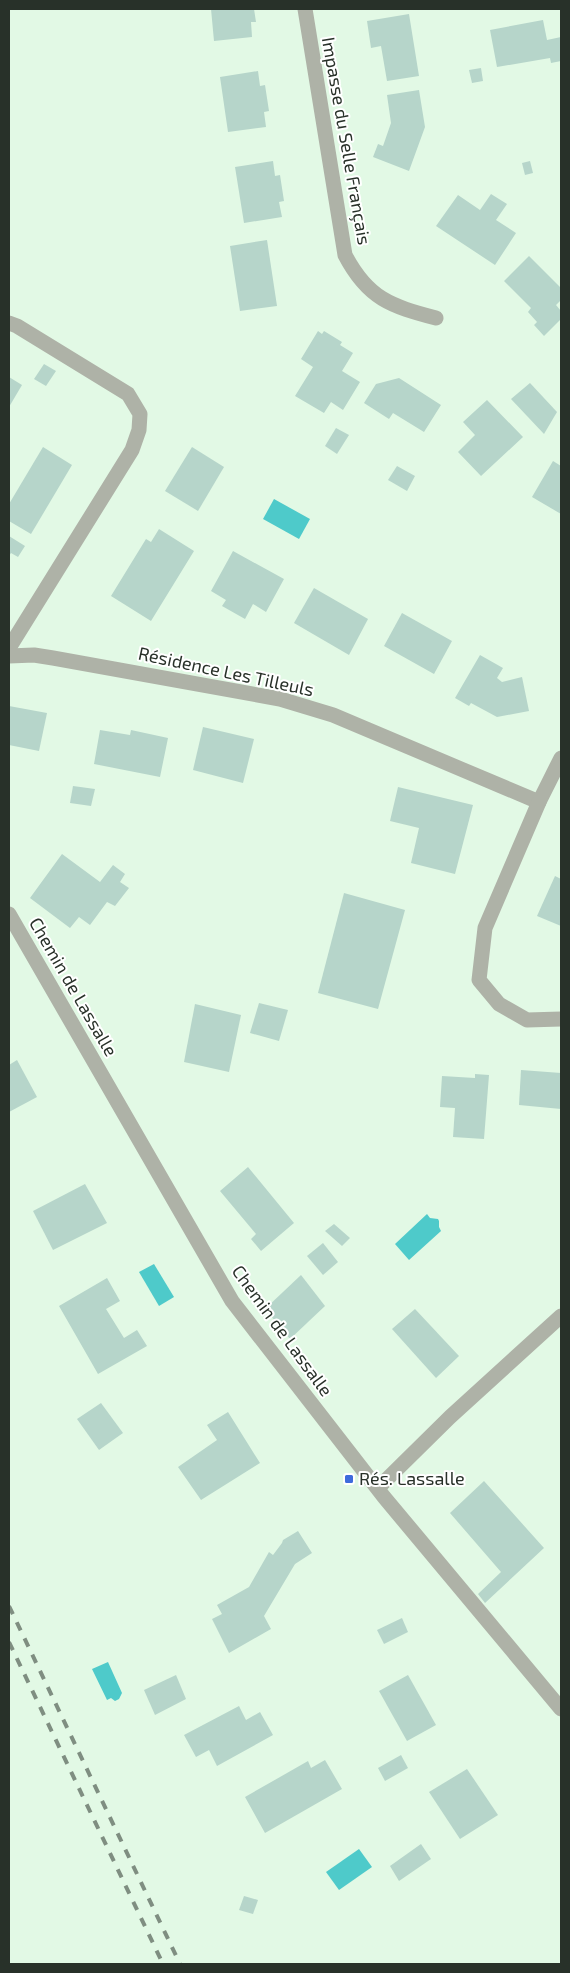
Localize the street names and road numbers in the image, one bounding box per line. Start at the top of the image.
street label: Impasse du Selle Français [317,35,376,247]
street label: Résidence Les Tilleuls [136,642,316,700]
street label: Chemin de Lassalle [25,913,123,1060]
street label: Chemin de Lassalle [228,1261,338,1400]

